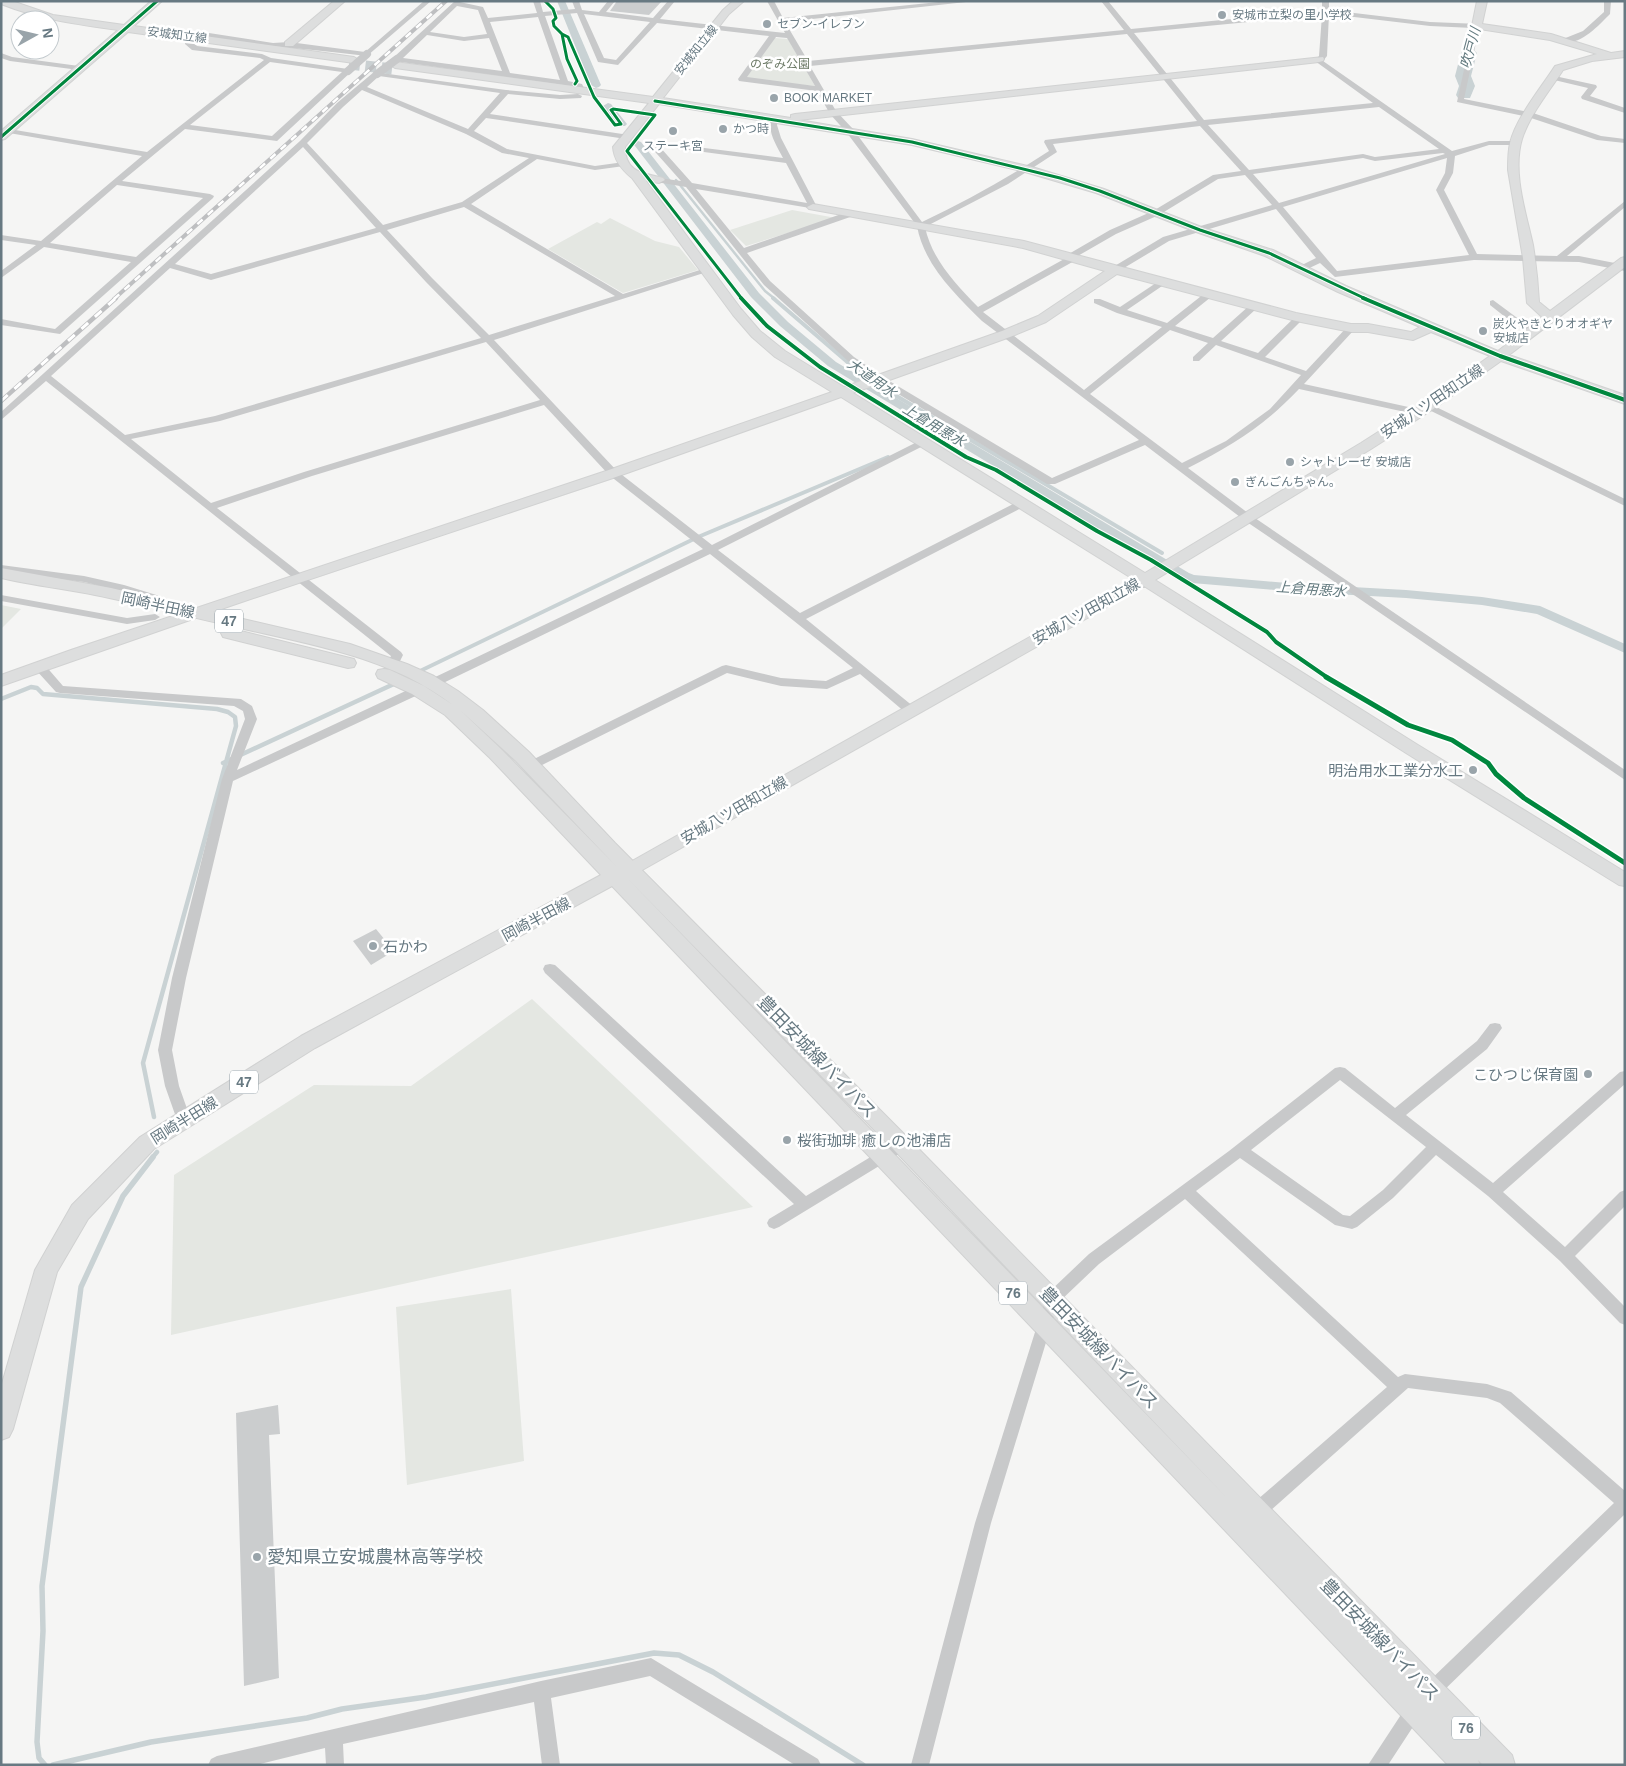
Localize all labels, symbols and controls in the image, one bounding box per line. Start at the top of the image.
place label: 安城市立梨の里小学校 [1232,8,1352,22]
marker: 安城市立梨の里小学校 [1216,9,1228,21]
north arrow [10,10,60,60]
place label: セブン-イレブン [777,17,865,31]
marker: セブン-イレブン [761,18,773,30]
street label: 安城知立線 [672,22,720,78]
street label: 安城知立線 [146,24,208,46]
water label: 吹戸川 [1457,24,1484,70]
text: N [39,27,57,39]
park label: のぞみ公園 [750,57,810,71]
place label: BOOK MARKET [784,91,873,105]
marker: BOOK MARKET [768,92,780,104]
place label: かつ時 [733,122,769,136]
marker: かつ時 [717,123,729,135]
marker: ステーキ宮 [667,125,679,137]
place label: ステーキ宮 [643,139,703,153]
place label: 炭火やきとりオオギヤ 安城店 [1493,317,1613,345]
marker: 炭火やきとりオオギヤ 安城店 [1477,325,1489,337]
water label: 大道用水 [844,355,901,402]
street label: 安城八ツ田知立線 [1377,360,1487,442]
water label: 上倉用悪水 [900,400,970,451]
place label: シャトレーゼ 安城店 [1300,455,1411,469]
marker: シャトレーゼ 安城店 [1284,456,1296,468]
place label: ぎんごんちゃん。 [1245,475,1341,489]
marker: ぎんごんちゃん。 [1229,476,1241,488]
street label: 安城八ツ田知立線 [1029,574,1143,648]
water label: 上倉用悪水 [1276,579,1348,600]
street label: 岡崎半田線 [120,589,196,621]
road number: 47 [215,610,243,632]
place label: 明治用水工業分水工 [1328,762,1463,779]
marker: 明治用水工業分水工 [1467,764,1479,776]
street label: 安城八ツ田知立線 [678,773,790,847]
street label: 岡崎半田線 [499,894,573,944]
place label: 石かわ [383,938,428,955]
marker: 石かわ [367,940,379,952]
street label: 豊田安城線バイパス [754,992,880,1122]
place label: こひつじ保育園 [1473,1066,1578,1083]
marker: こひつじ保育園 [1582,1068,1594,1080]
road number: 47 [230,1070,258,1094]
street label: 岡崎半田線 [148,1093,220,1147]
place label: 桜街珈琲 癒しの池浦店 [797,1132,951,1149]
marker: 桜街珈琲 癒しの池浦店 [781,1134,793,1146]
road number: 76 [999,1282,1027,1305]
street label: 豊田安城線バイパス [1036,1283,1162,1413]
place label: 愛知県立安城農林高等学校 [267,1547,483,1567]
marker: 愛知県立安城農林高等学校 [251,1551,263,1563]
street label: 豊田安城線バイパス [1317,1575,1443,1705]
road number: 76 [1452,1716,1480,1740]

